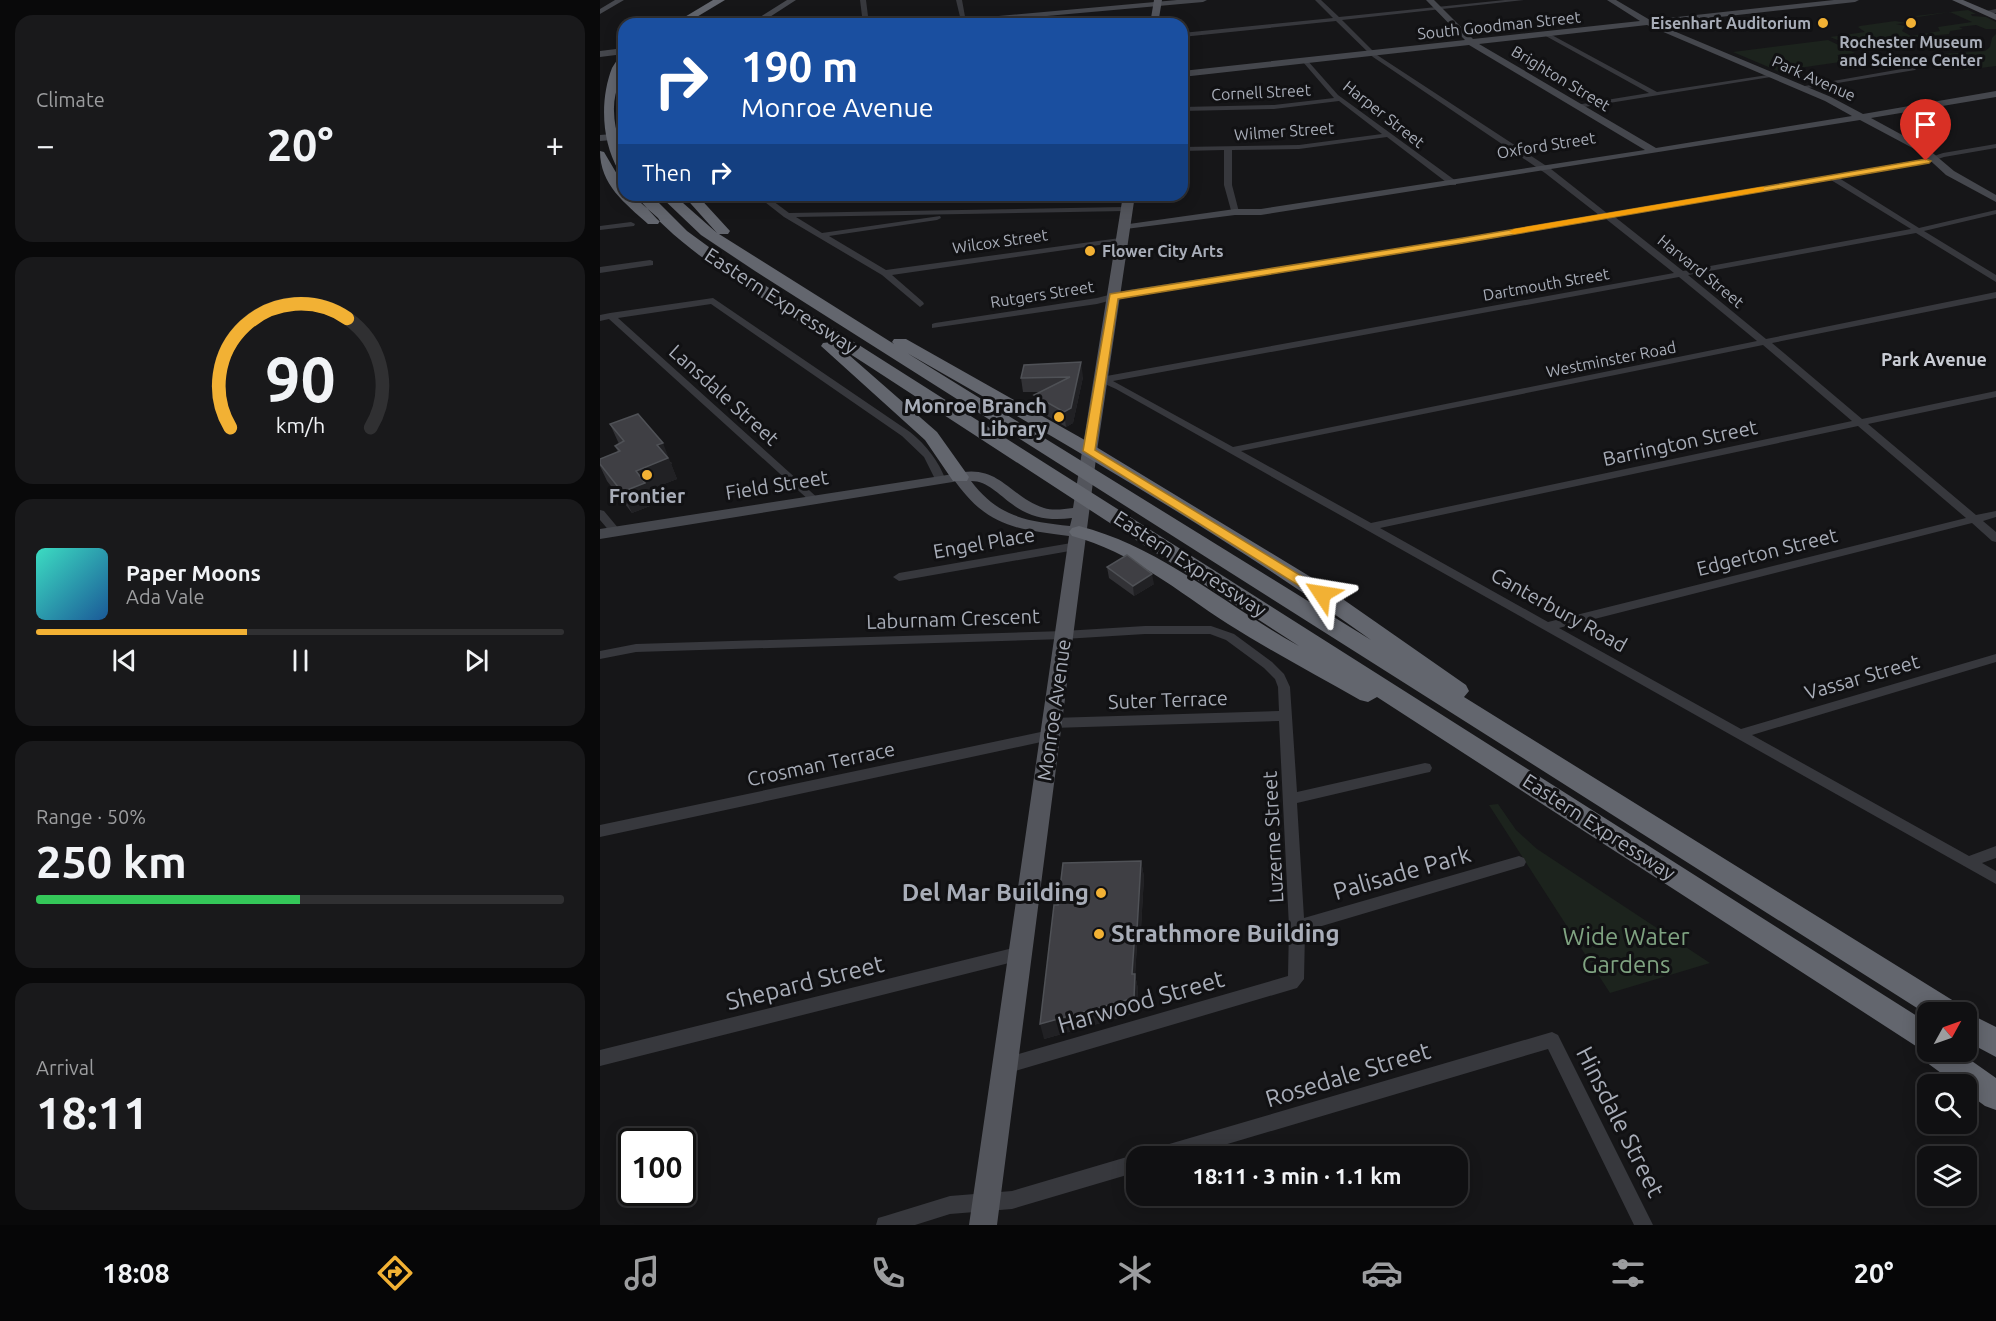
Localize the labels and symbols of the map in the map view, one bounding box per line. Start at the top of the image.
street label: South Goodman Street [1416,7,1582,43]
place label: Eisenhart Auditorium [1650,14,1811,32]
marker: Eisenhart Auditorium [1816,16,1830,30]
marker: Rochester Museum and Science Center [1904,16,1918,30]
place label: Rochester Museum and Science Center [1839,33,1983,69]
street label: Brighton Street [1509,42,1614,115]
street label: Park Avenue [1770,52,1858,104]
street label: Harper Street [1340,77,1429,152]
street label: Cornell Street [1211,80,1312,104]
pin [1900,99,1951,161]
street label: Wilmer Street [1233,118,1335,143]
street label: Oxford Street [1495,128,1597,162]
street label: Wilcox Street [951,225,1050,257]
street label: Harvard Street [1654,231,1748,312]
place label: Flower City Arts [1102,242,1224,260]
street label: Eastern Expressway [701,243,862,359]
marker: Flower City Arts [1083,244,1097,258]
street label: Dartmouth Street [1481,264,1611,304]
street label: Rutgers Street [989,277,1096,311]
street label: Westminster Road [1544,338,1678,380]
street label: Lansdale Street [665,339,784,450]
district label: Park Avenue [1881,349,1987,369]
place label: Monroe Branch Library [904,394,1047,440]
marker: Monroe Branch Library [1052,410,1066,424]
street label: Barrington Street [1601,415,1759,470]
street label: Field Street [724,465,830,504]
marker: Frontier [640,468,654,482]
place label: Frontier [609,484,686,507]
street label: Eastern Expressway [1110,506,1271,622]
street label: Engel Place [931,522,1037,563]
street label: Edgerton Street [1694,523,1840,580]
position arrow [1290,562,1354,626]
street label: Canterbury Road [1487,563,1631,656]
street label: Laburnam Crescent [866,604,1040,633]
street label: Monroe Avenue [1032,638,1075,782]
street label: Vassar Street [1802,649,1922,704]
street label: Suter Terrace [1108,686,1228,713]
street label: Crosman Terrace [745,737,897,790]
street label: Eastern Expressway [1519,769,1680,885]
street label: Luzerne Street [1258,770,1287,904]
street label: Palisade Park [1330,840,1474,905]
place label: Del Mar Building [902,879,1089,906]
marker: Del Mar Building [1094,886,1108,900]
place label: Strathmore Building [1111,920,1340,947]
park label: Wide Water Gardens [1562,923,1690,978]
marker: Strathmore Building [1092,927,1106,941]
street label: Shepard Street [723,950,887,1015]
street label: Harwood Street [1055,965,1228,1038]
north arrow [1917,1002,1977,1062]
street label: Rosedale Street [1262,1036,1434,1112]
street label: Hinsdale Street [1571,1042,1670,1202]
speed limit sign: 100 [618,1128,696,1206]

